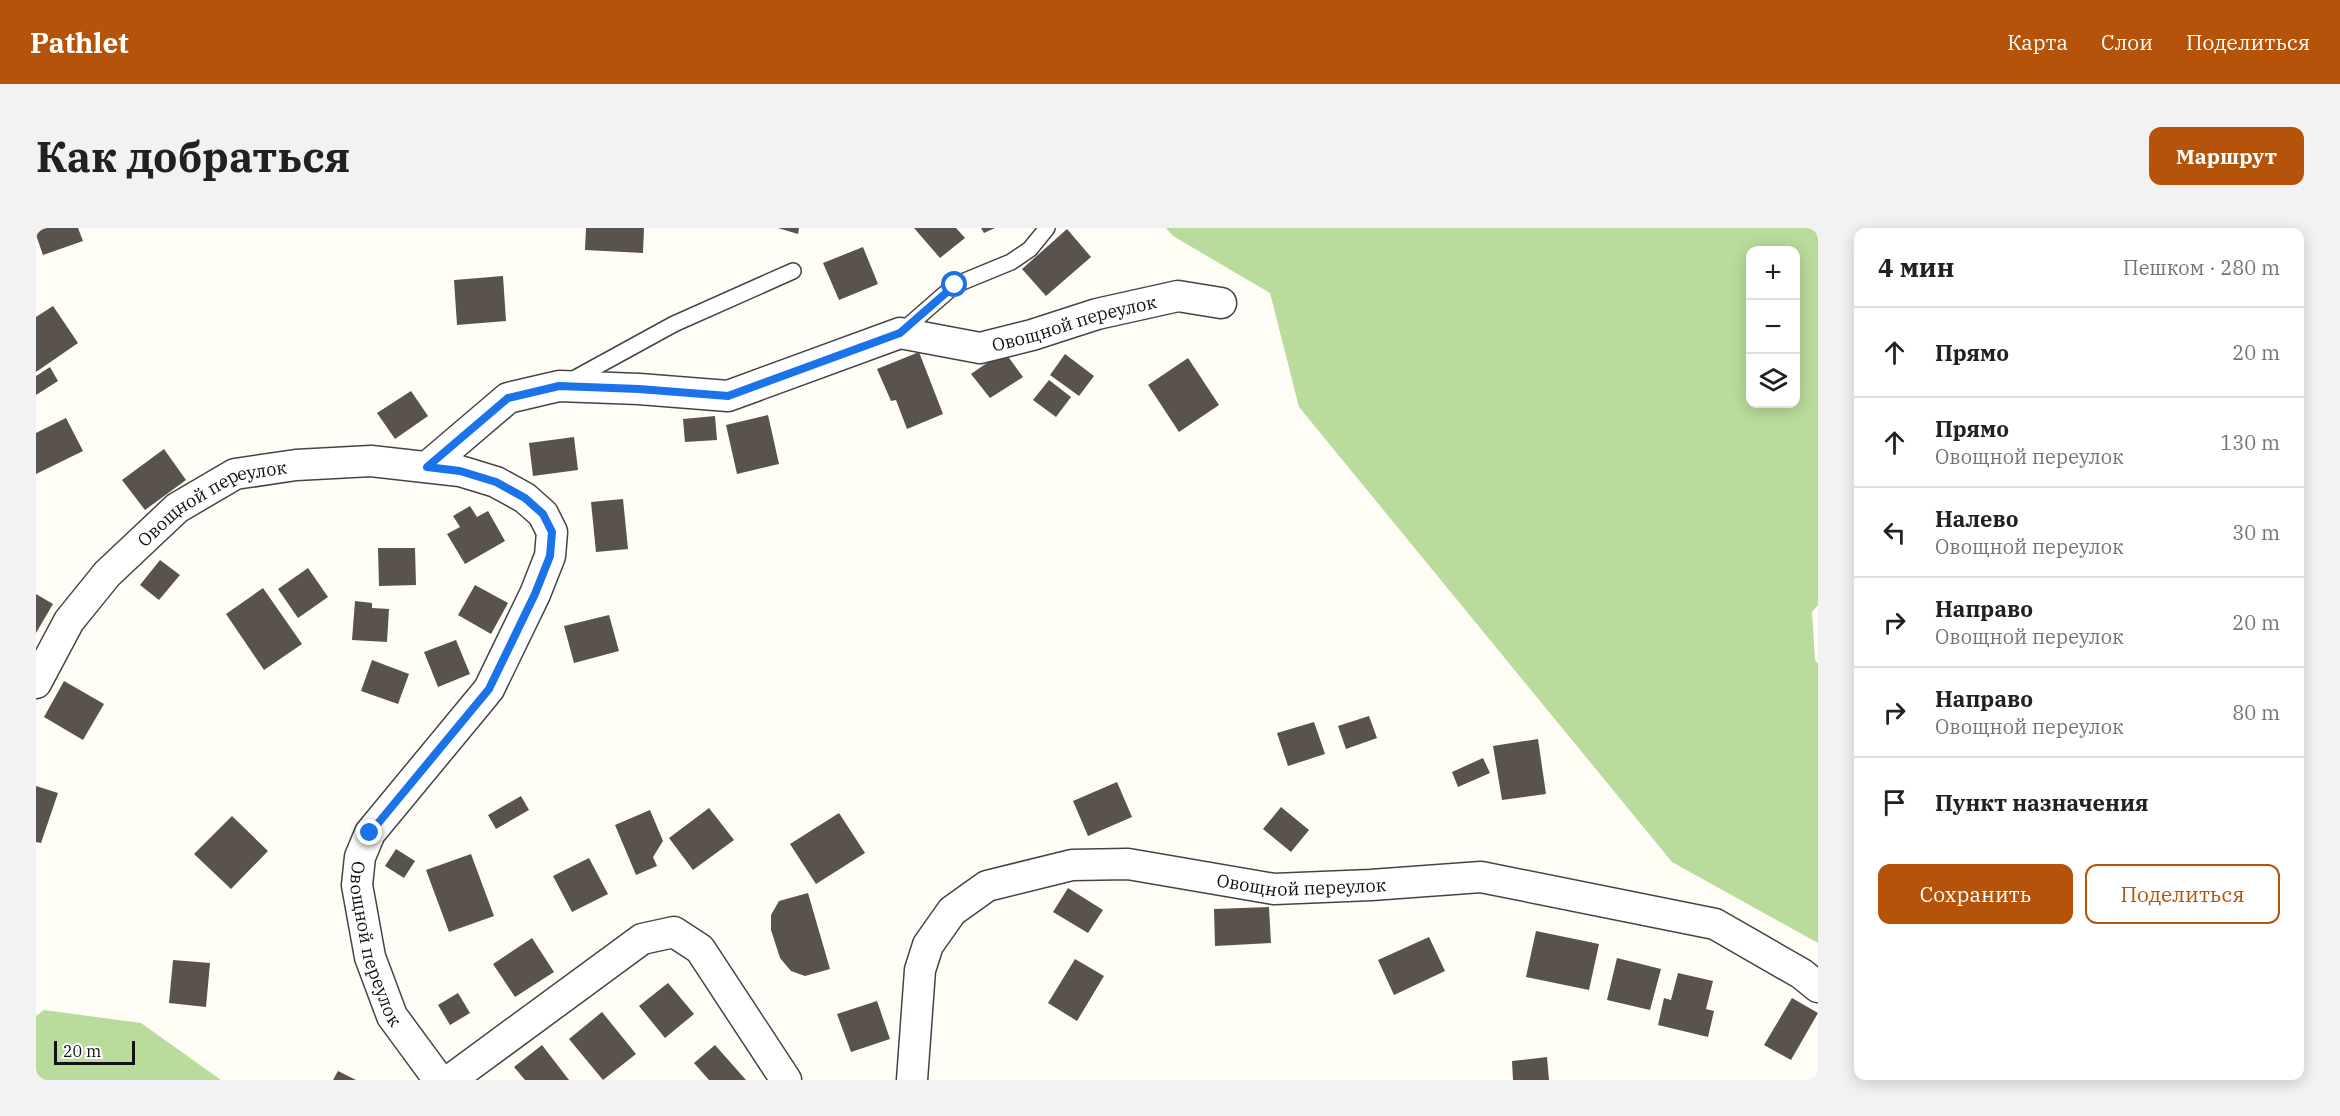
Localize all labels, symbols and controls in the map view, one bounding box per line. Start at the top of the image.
text: Pathlet [30,24,129,61]
text: Карта [2007,28,2068,56]
text: Слои [2101,28,2153,56]
text: Поделиться [2186,28,2310,56]
button: Маршрут [2149,127,2304,185]
text: Как добраться [36,129,350,184]
map controls [1746,246,1800,408]
button: + [1746,246,1800,300]
text: 4 мин [1878,250,1954,284]
text: Пешком · 280 m [2123,254,2280,281]
route start [941,271,967,297]
street label: Овощной переулок [989,290,1159,356]
button: − [1746,300,1800,354]
icon: ahead [1878,336,1911,369]
text: Прямо [1935,338,2009,367]
text: 20 m [2232,339,2280,366]
button: layers [1746,354,1800,408]
text: Прямо [1935,414,2009,443]
icon: ahead [1878,426,1911,459]
text: 130 m [2220,429,2280,456]
text: Овощной переулок [1935,443,2124,470]
street label: Овощной переулок [132,455,289,551]
text: Налево [1935,504,2019,533]
icon: left [1878,516,1911,549]
text: 30 m [2232,519,2280,546]
text: Овощной переулок [1935,533,2124,560]
text: Направо [1935,594,2033,623]
icon: right [1878,606,1911,639]
text: 20 m [2232,609,2280,636]
text: Овощной переулок [1935,623,2124,650]
text: Направо [1935,684,2033,713]
icon: right [1878,696,1911,729]
text: 80 m [2232,699,2280,726]
text: Овощной переулок [1935,713,2124,740]
icon: arrive [1878,786,1911,819]
text: Пункт назначения [1935,788,2149,817]
route end [356,819,382,845]
street label: Овощной переулок [346,860,407,1031]
button: Сохранить [1878,864,2073,924]
button: Поделиться [2085,864,2280,924]
street label: Овощной переулок [1215,868,1387,901]
scale bar [54,1038,135,1066]
text: 20 m [63,1041,101,1061]

